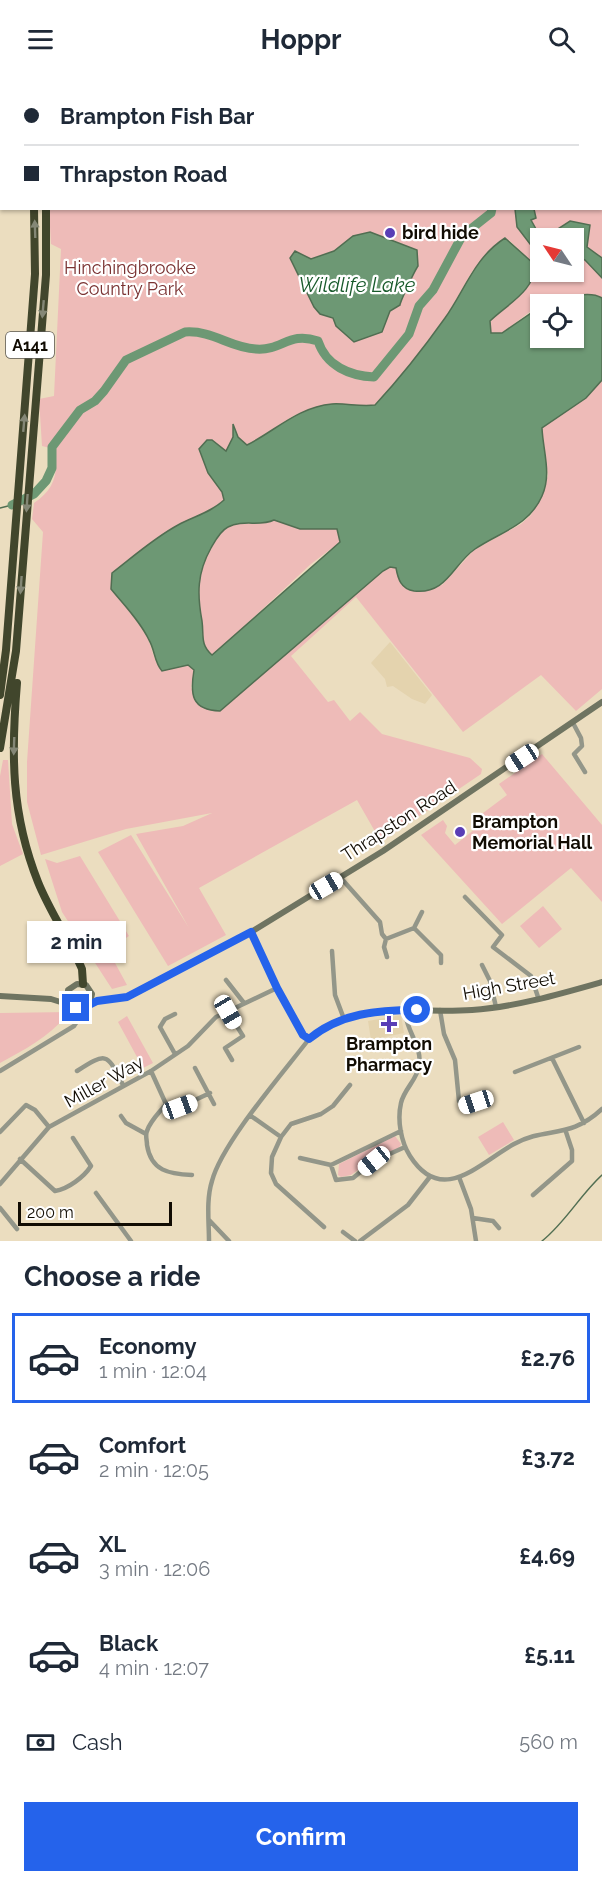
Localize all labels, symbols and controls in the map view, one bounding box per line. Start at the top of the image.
icon: menu [24,23,57,56]
icon: search [545,23,578,56]
text: Hoppr [261,24,341,55]
text: Brampton Fish Bar [60,103,254,129]
text: Thrapston Road [60,161,227,187]
one-way arrow [31,219,40,238]
place label: bird hide [402,222,479,243]
marker: bird hide [383,226,397,240]
north arrow [530,228,584,282]
map controls [530,228,584,348]
park label: Hinchingbrooke Country Park [64,257,196,299]
water label: Wildlife Lake [299,273,416,297]
button: locate [530,294,584,348]
one-way arrow [38,299,48,318]
road number: A141 [6,332,54,358]
one-way arrow [19,414,28,433]
one-way arrow [22,494,32,513]
one-way arrow [16,576,25,595]
one-way arrow [9,737,18,756]
car [502,741,542,775]
street label: Thrapston Road [338,776,460,865]
place label: Brampton Memorial Hall [472,811,593,853]
marker: Brampton Memorial Hall [453,825,467,839]
car [306,869,346,903]
callout: 2 min [26,921,125,963]
text: 2 min [51,930,102,954]
street label: High Street [461,967,557,1004]
car [211,992,245,1032]
route end [62,994,89,1021]
route start [403,996,430,1023]
marker: Brampton Pharmacy [382,1017,396,1031]
place label: Brampton Pharmacy [346,1033,432,1075]
street label: Miller Way [61,1051,147,1112]
car [456,1088,496,1116]
car [160,1092,200,1122]
car [354,1143,394,1179]
scale bar [18,1199,172,1226]
text: 200 m [27,1203,74,1222]
text: Choose a ride [24,1261,200,1292]
icon: car [27,1331,81,1385]
text: Economy [99,1333,197,1359]
text: £2.76 [520,1345,575,1371]
text: 1 min · 12:04 [99,1359,207,1383]
icon: car [27,1430,81,1484]
text: Comfort [99,1432,186,1458]
text: £3.72 [521,1444,575,1470]
text: 2 min · 12:05 [99,1458,209,1482]
icon: car [27,1529,81,1583]
text: XL [99,1531,126,1557]
text: £4.69 [519,1543,575,1569]
text: 3 min · 12:06 [99,1557,210,1581]
icon: car [27,1628,81,1682]
text: Black [99,1630,158,1656]
text: £5.11 [524,1642,575,1668]
text: 4 min · 12:07 [99,1656,209,1680]
icon: cash [24,1726,57,1759]
text: Cash [72,1729,123,1755]
text: 560 m [519,1730,578,1754]
button: Confirm [24,1802,578,1871]

